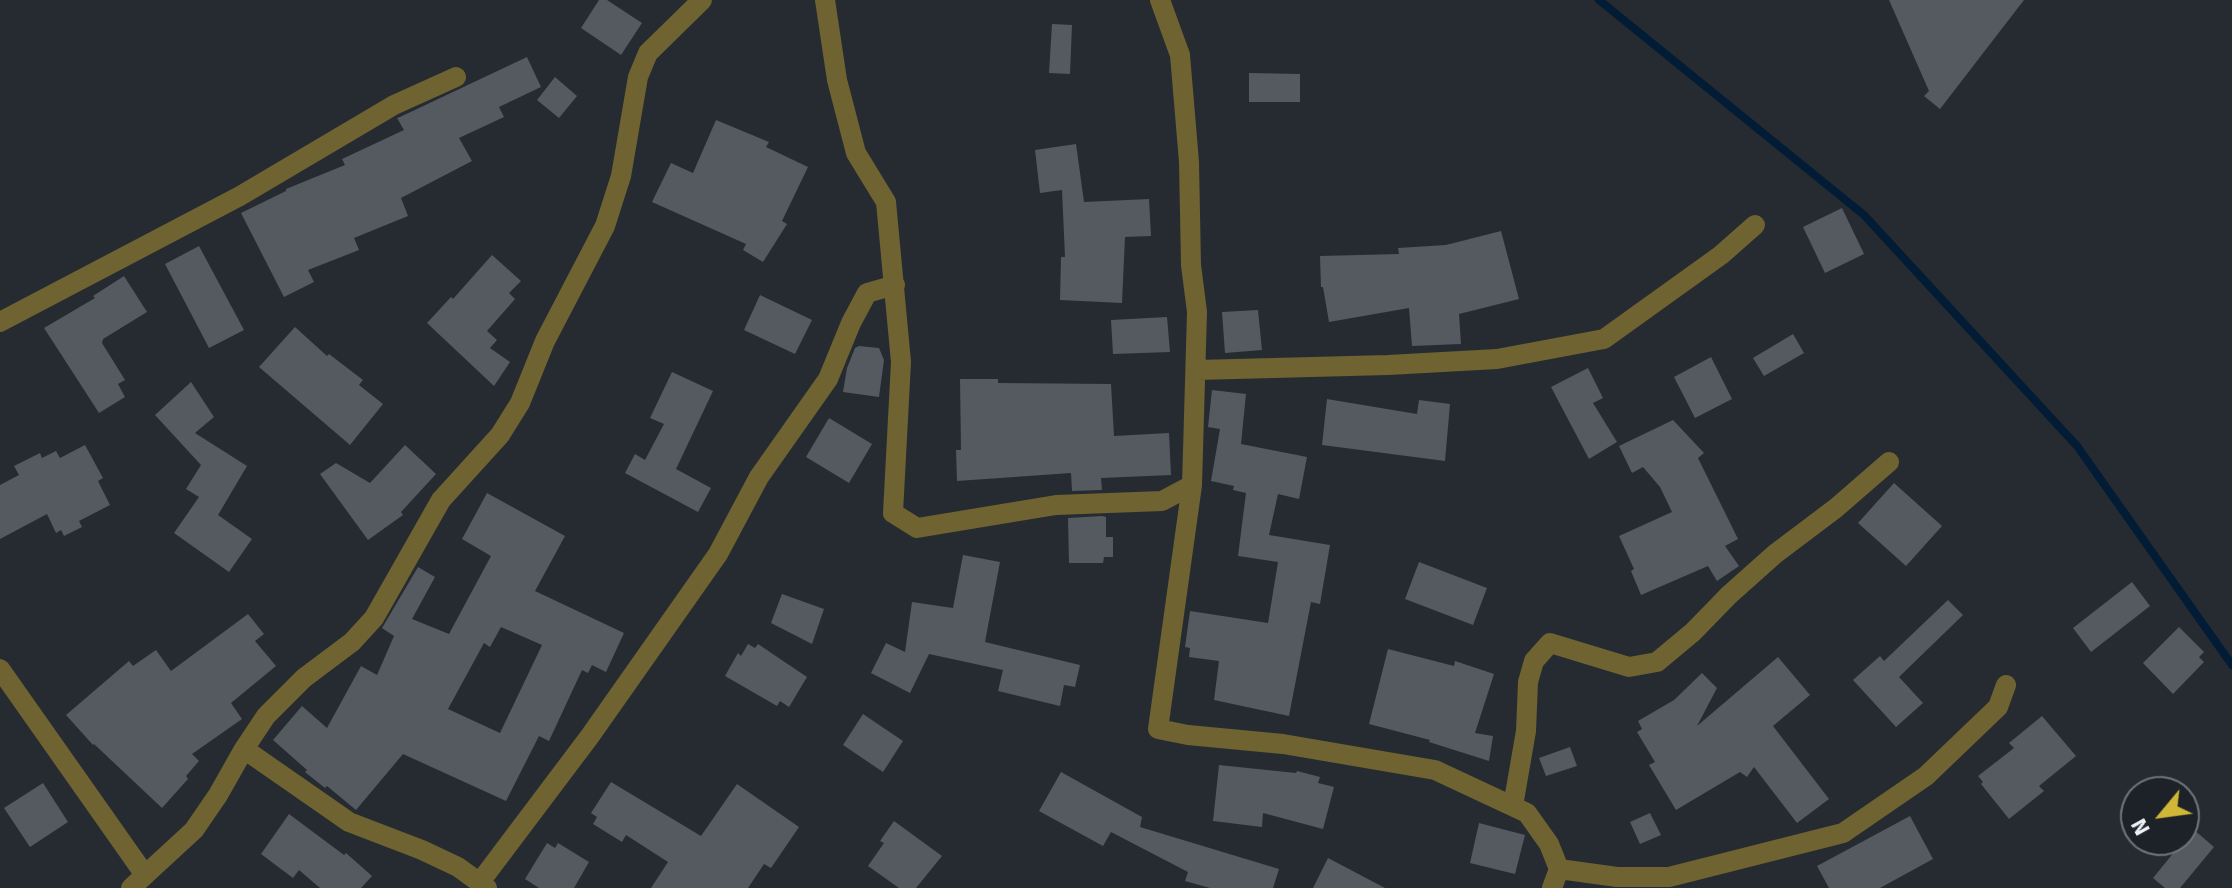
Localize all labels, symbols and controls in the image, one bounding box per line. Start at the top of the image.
north arrow [2120,776,2200,856]
text: N [2125,814,2156,840]

